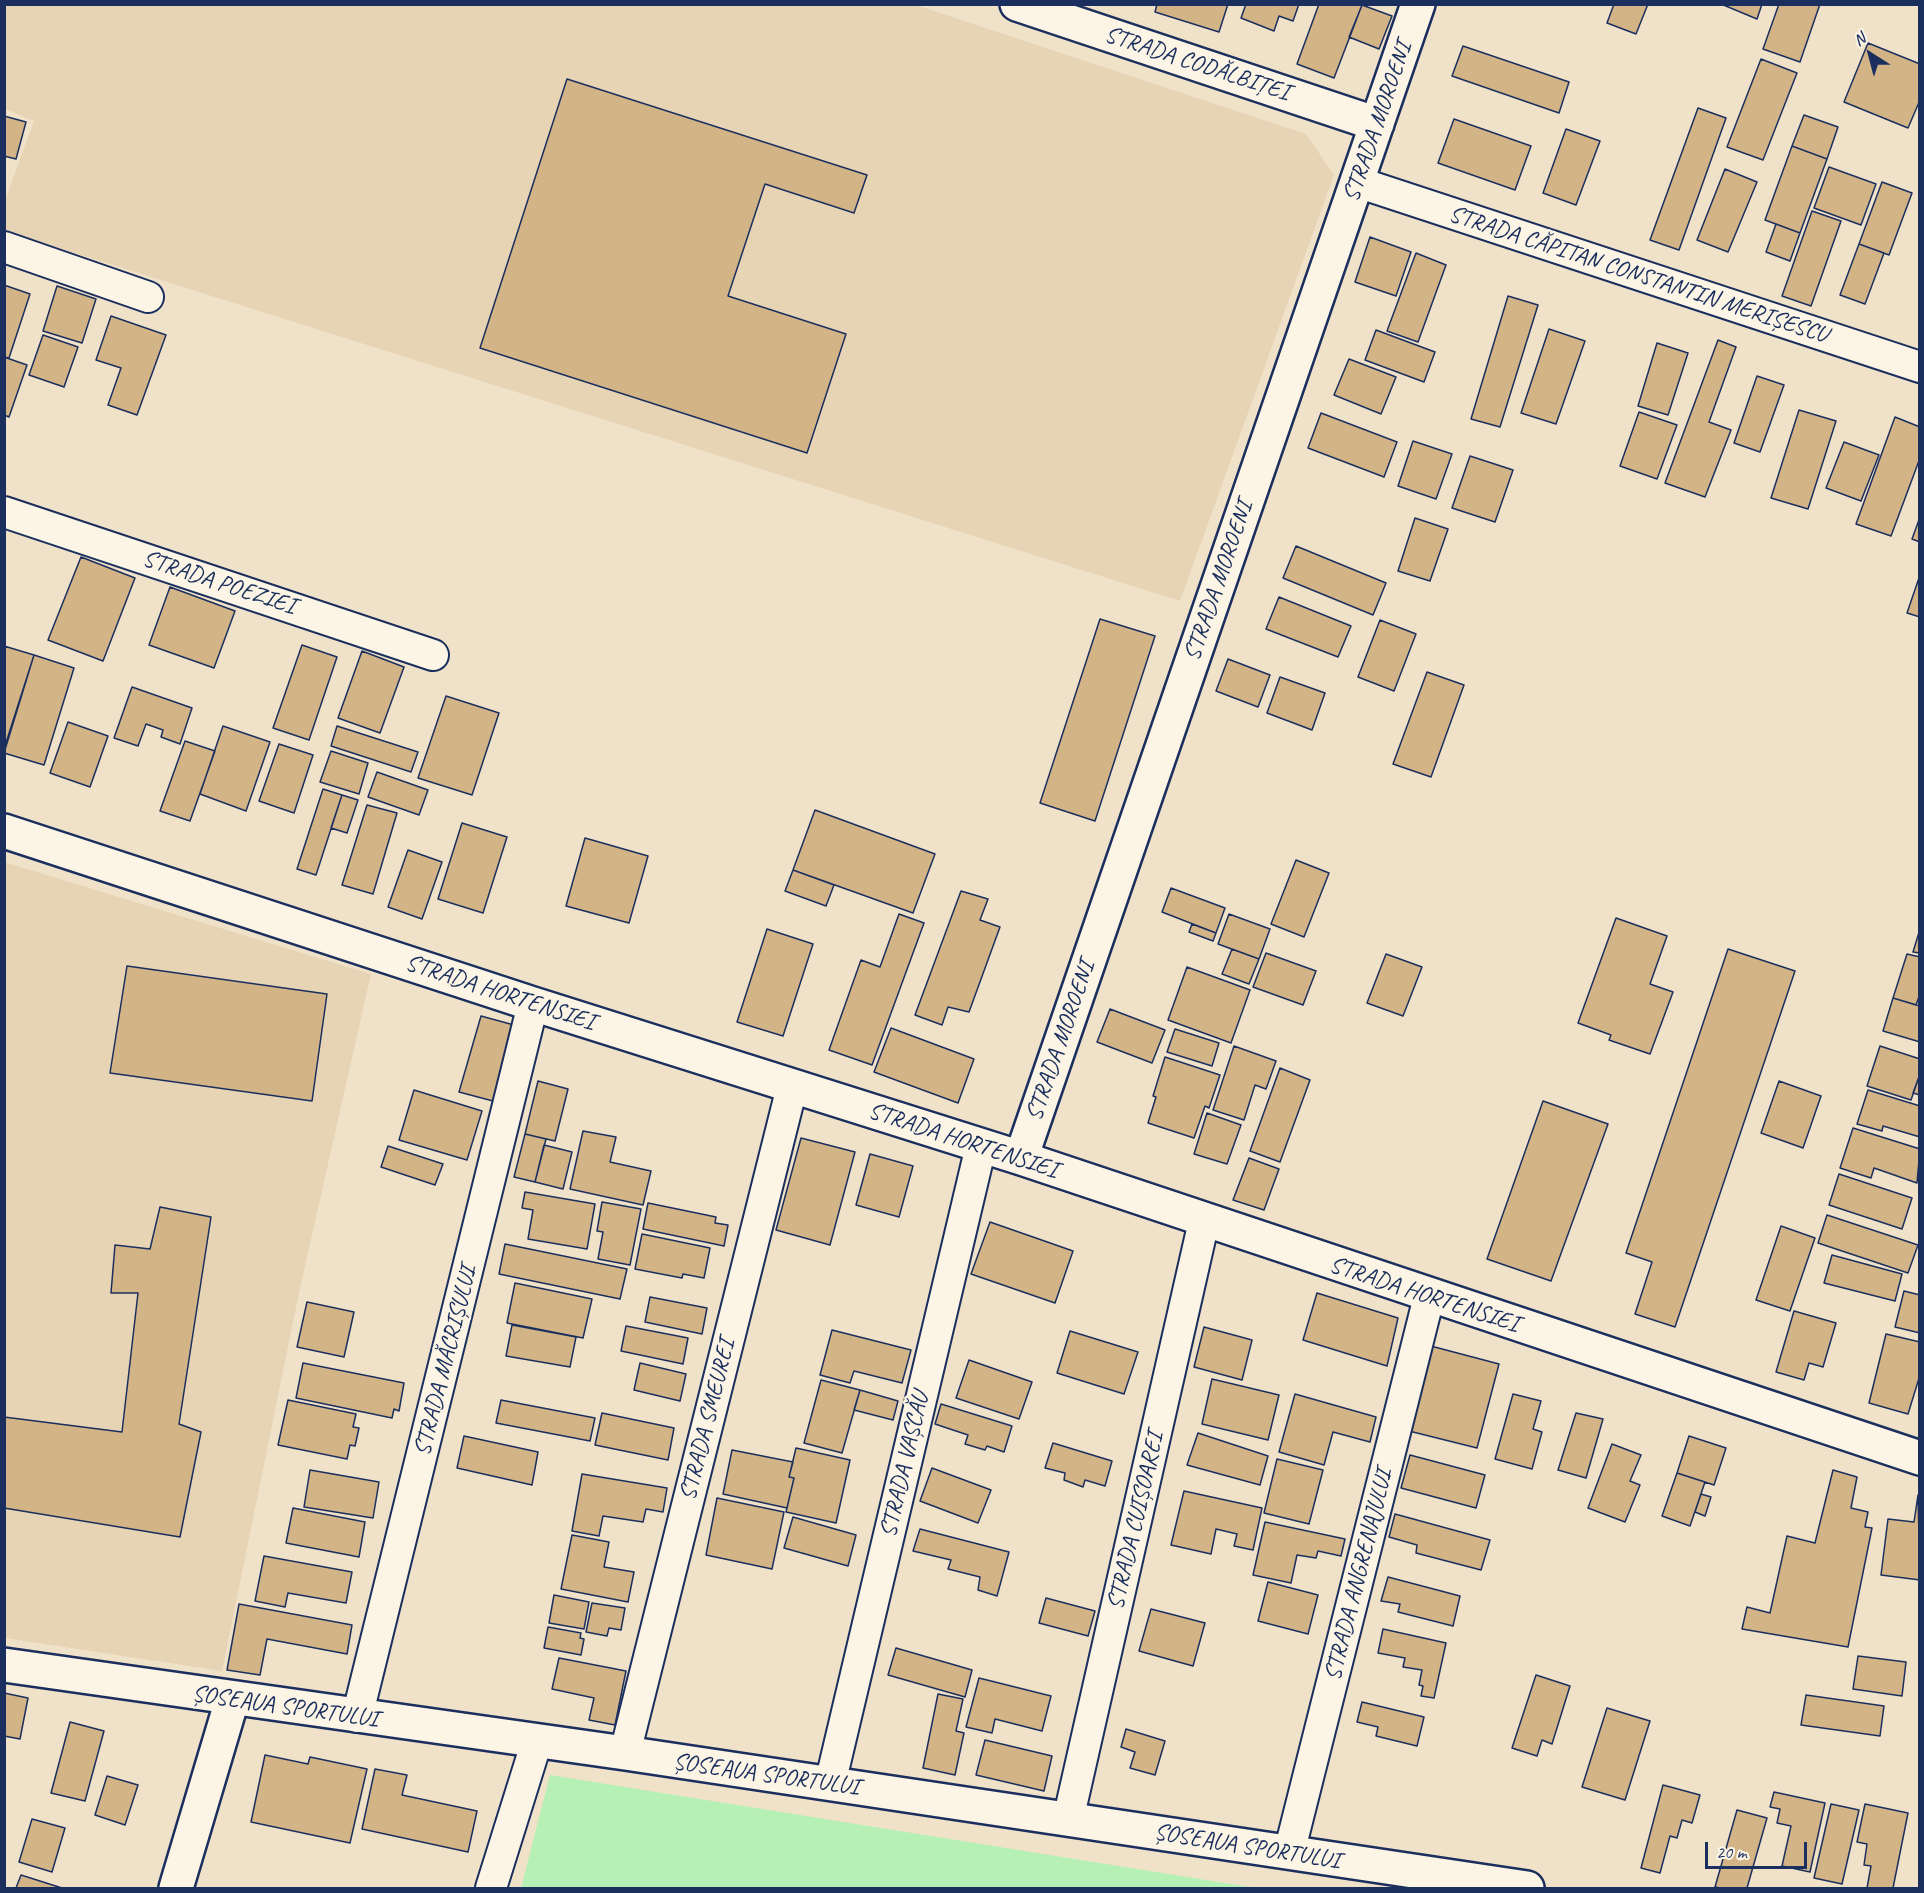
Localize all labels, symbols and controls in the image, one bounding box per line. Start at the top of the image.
street label: STRADA CODĂLBIȚEI [1101,20,1293,108]
north arrow [1840,24,1900,84]
text: N [1850,28,1869,50]
street label: STRADA MOROENI [1337,38,1419,206]
street label: STRADA CĂPITAN CONSTANTIN MERIȘESCU [1445,200,1831,350]
street label: STRADA MOROENI [1178,497,1260,665]
street label: STRADA POEZIEI [139,545,299,621]
street label: STRADA HORTENSIEI [402,949,598,1037]
street label: STRADA MOROENI [1020,957,1102,1125]
street label: STRADA HORTENSIEI [865,1097,1061,1185]
street label: STRADA HORTENSIEI [1326,1251,1522,1339]
street label: STRADA MĂCRIȘULUI [409,1263,483,1459]
street label: STRADA SMEUREI [674,1336,742,1504]
street label: STRADA VAȘCĂU [874,1390,936,1540]
street label: STRADA CUIȘOAREI [1102,1429,1170,1613]
street label: STRADA ANGRENAJULUI [1319,1466,1399,1684]
street label: ȘOSEAUA SPORTULUI [190,1680,380,1734]
street label: ȘOSEAUA SPORTULUI [671,1748,861,1802]
street label: ȘOSEAUA SPORTULUI [1152,1818,1342,1876]
scale bar [1708,1830,1810,1868]
text: 20 m [1716,1841,1747,1863]

